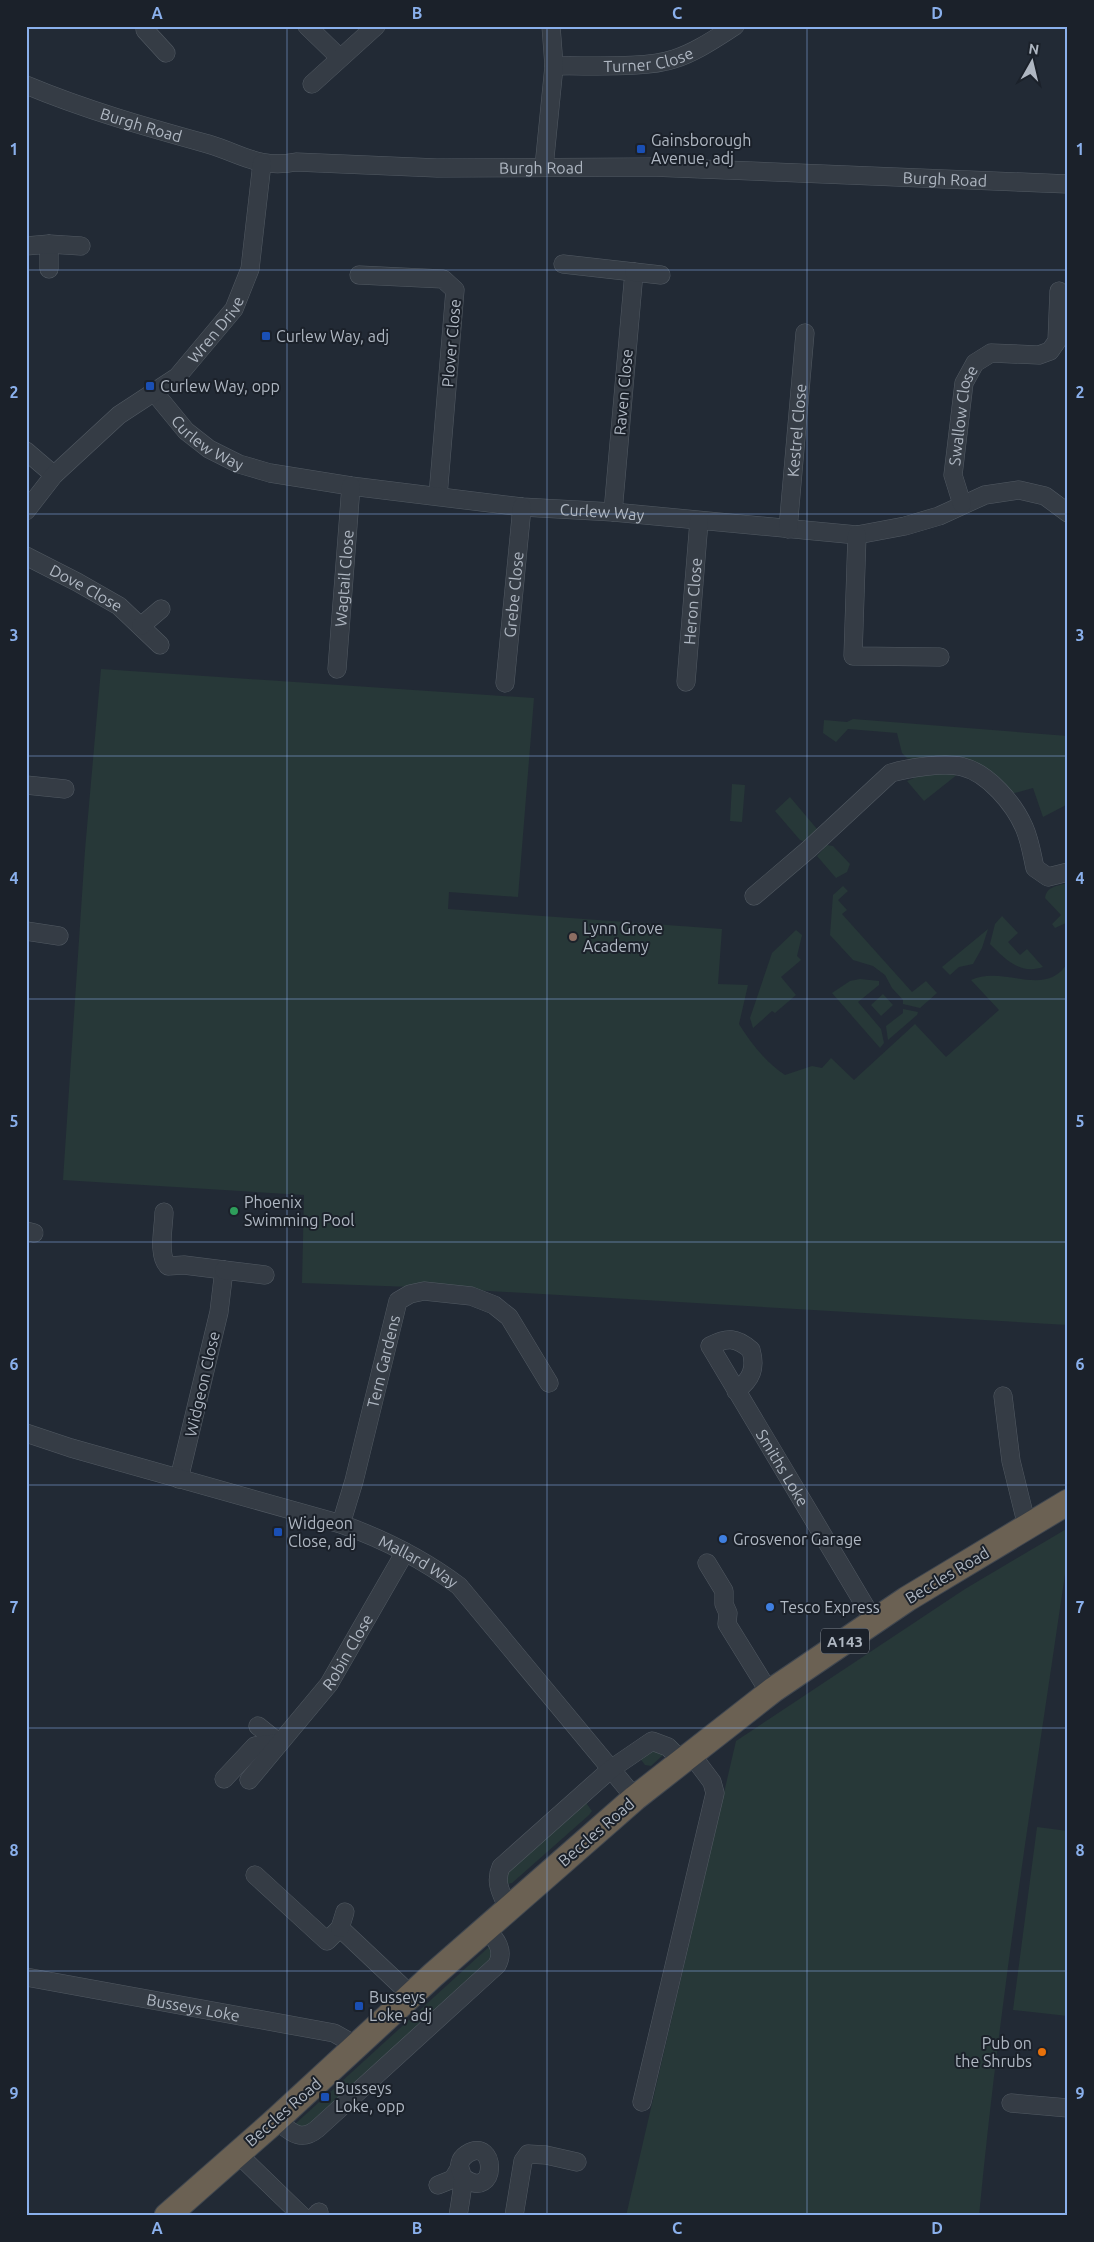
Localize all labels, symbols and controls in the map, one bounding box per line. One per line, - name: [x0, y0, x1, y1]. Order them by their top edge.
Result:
- text: A: [151, 4, 163, 22]
- text: B: [412, 4, 422, 22]
- text: C: [672, 4, 682, 22]
- text: D: [931, 4, 943, 22]
- north arrow: [1006, 38, 1056, 88]
- text: N: [1028, 40, 1040, 58]
- street label: Turner Close: [604, 43, 696, 75]
- street label: Burgh Road: [98, 104, 184, 145]
- place label: Gainsborough Avenue, adj: [651, 131, 751, 167]
- text: 1: [9, 140, 19, 158]
- text: 1: [1075, 140, 1085, 158]
- marker: Gainsborough Avenue, adj: [635, 143, 647, 155]
- street label: Burgh Road: [499, 158, 583, 177]
- street label: Burgh Road: [902, 168, 987, 190]
- street label: Wren Drive: [184, 294, 247, 366]
- street label: Plover Close: [438, 298, 464, 388]
- place label: Curlew Way, adj: [276, 327, 389, 345]
- marker: Curlew Way, adj: [260, 330, 272, 342]
- street label: Raven Close: [610, 348, 636, 436]
- street label: Swallow Close: [945, 362, 981, 467]
- place label: Curlew Way, opp: [160, 377, 280, 395]
- marker: Curlew Way, opp: [144, 380, 156, 392]
- text: 2: [9, 383, 19, 401]
- street label: Kestrel Close: [784, 383, 810, 478]
- text: 2: [1075, 383, 1085, 401]
- street label: Curlew Way: [168, 412, 246, 474]
- street label: Curlew Way: [559, 500, 645, 524]
- street label: Wagtail Close: [331, 529, 357, 627]
- street label: Grebe Close: [500, 550, 527, 638]
- street label: Heron Close: [680, 557, 705, 646]
- street label: Dove Close: [47, 561, 126, 615]
- text: 3: [9, 626, 19, 644]
- text: 3: [1075, 626, 1085, 644]
- text: 4: [9, 869, 19, 887]
- text: 4: [1075, 869, 1085, 887]
- place label: Lynn Grove Academy: [583, 919, 663, 955]
- marker: Lynn Grove Academy: [567, 931, 579, 943]
- text: 5: [9, 1112, 19, 1130]
- text: 5: [1075, 1112, 1085, 1130]
- place label: Phoenix Swimming Pool: [244, 1193, 354, 1229]
- marker: Phoenix Swimming Pool: [228, 1205, 240, 1217]
- street label: Tern Gardens: [363, 1313, 403, 1410]
- street label: Widgeon Close: [181, 1330, 223, 1438]
- text: 6: [9, 1355, 19, 1373]
- text: 6: [1075, 1355, 1085, 1373]
- street label: Smiths Loke: [753, 1426, 812, 1509]
- place label: Widgeon Close, adj: [288, 1514, 356, 1550]
- marker: Widgeon Close, adj: [272, 1526, 284, 1538]
- place label: Grosvenor Garage: [733, 1530, 862, 1548]
- street label: Mallard Way: [376, 1531, 462, 1591]
- marker: Grosvenor Garage: [717, 1533, 729, 1545]
- street label: Beccles Road: [902, 1543, 992, 1607]
- text: 7: [9, 1598, 19, 1616]
- place label: Tesco Express: [780, 1598, 880, 1616]
- text: 7: [1075, 1598, 1085, 1616]
- marker: Tesco Express: [764, 1601, 776, 1613]
- street label: Robin Close: [319, 1611, 376, 1694]
- road number: A143: [821, 1628, 869, 1654]
- street label: Beccles Road: [554, 1794, 638, 1870]
- text: 8: [9, 1841, 19, 1859]
- text: 8: [1075, 1841, 1085, 1859]
- place label: Busseys Loke, adj: [369, 1988, 432, 2024]
- street label: Busseys Loke: [145, 1990, 241, 2025]
- marker: Busseys Loke, adj: [353, 2000, 365, 2012]
- place label: Pub on the Shrubs: [955, 2034, 1032, 2070]
- marker: Pub on the Shrubs: [1036, 2046, 1048, 2058]
- street label: Beccles Road: [241, 2074, 325, 2150]
- place label: Busseys Loke, opp: [335, 2079, 405, 2115]
- text: 9: [9, 2084, 19, 2102]
- text: 9: [1075, 2084, 1085, 2102]
- marker: Busseys Loke, opp: [319, 2091, 331, 2103]
- text: A: [151, 2219, 163, 2237]
- text: B: [412, 2219, 422, 2237]
- text: C: [672, 2219, 682, 2237]
- text: D: [931, 2219, 943, 2237]

